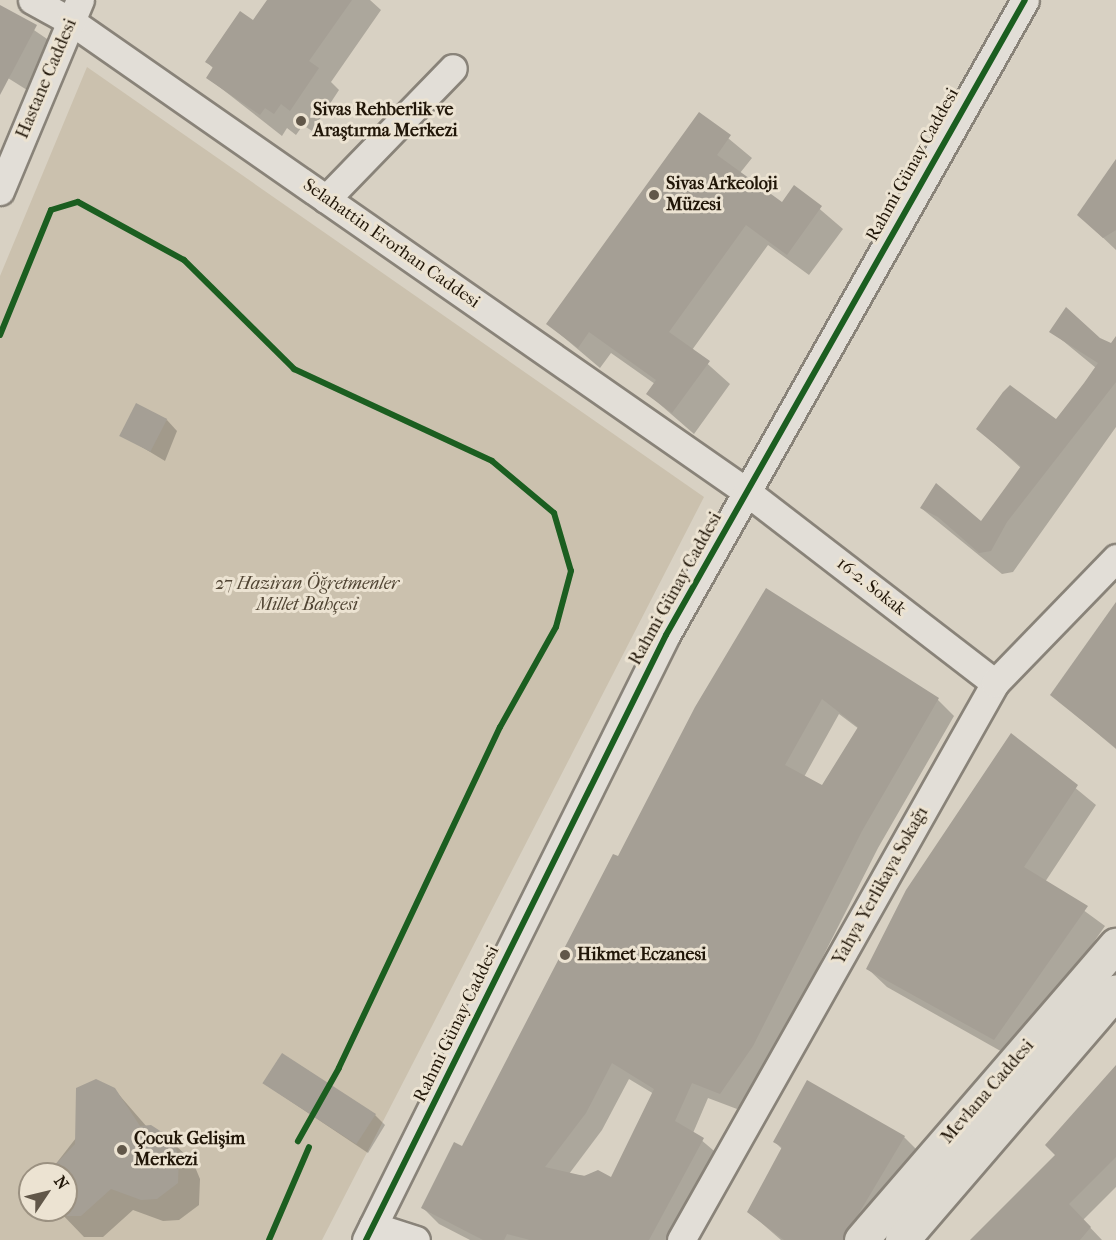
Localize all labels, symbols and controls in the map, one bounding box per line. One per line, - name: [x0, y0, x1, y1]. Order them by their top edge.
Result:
- street label: Hastane Caddesi: [12, 16, 82, 142]
- street label: Rahmi Günay Caddesi: [862, 85, 964, 245]
- place label: Sivas Rehberlik ve Araştırma Merkezi: [313, 100, 458, 142]
- marker: Sivas Rehberlik ve Araştırma Merkezi: [294, 114, 308, 128]
- place label: Sivas Arkeoloji Müzesi: [666, 174, 778, 216]
- street label: Selahattin Erorhan Caddesi: [298, 175, 484, 313]
- marker: Sivas Arkeoloji Müzesi: [647, 188, 661, 202]
- street label: Rahmi Günay Caddesi: [625, 509, 727, 669]
- street label: 16-2. Sokak: [832, 553, 910, 621]
- park label: 27 Haziran Öğretmenler Millet Bahçesi: [215, 574, 399, 616]
- street label: Yahya Yerlikaya Sokağı: [829, 803, 933, 969]
- street label: Rahmi Günay Caddesi: [410, 942, 504, 1106]
- place label: Hikmet Eczanesi: [577, 944, 706, 966]
- marker: Hikmet Eczanesi: [558, 948, 572, 962]
- street label: Mevlana Caddesi: [937, 1036, 1039, 1148]
- place label: Çocuk Gelişim Merkezi: [134, 1129, 245, 1172]
- marker: Çocuk Gelişim Merkezi: [115, 1143, 129, 1157]
- north arrow: [18, 1162, 78, 1222]
- text: N: [50, 1172, 73, 1193]

